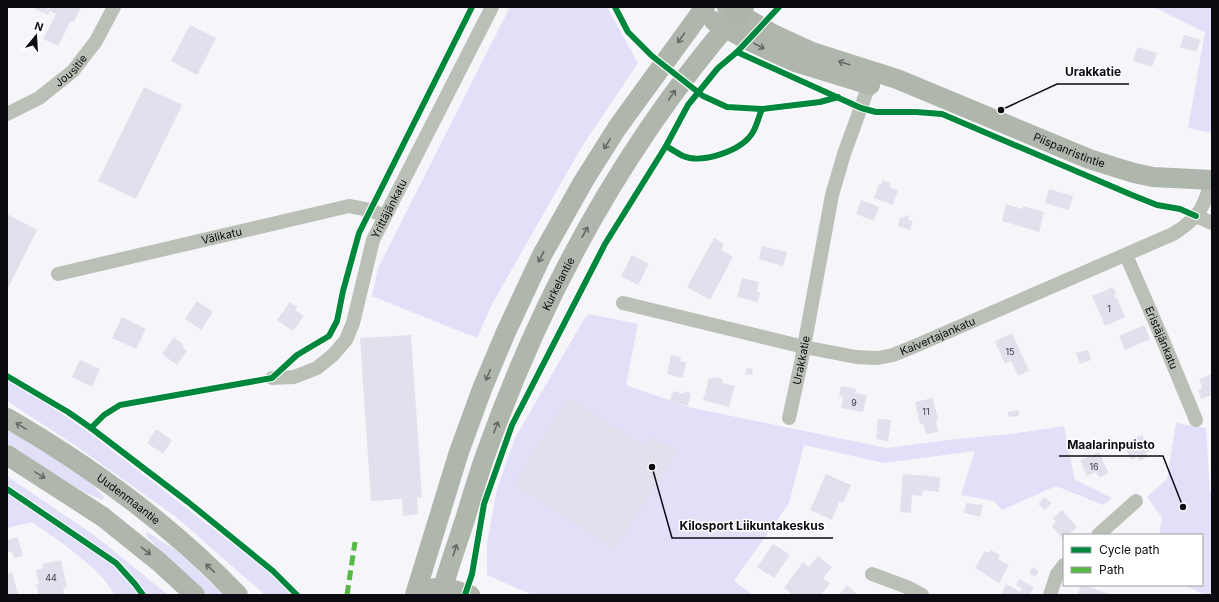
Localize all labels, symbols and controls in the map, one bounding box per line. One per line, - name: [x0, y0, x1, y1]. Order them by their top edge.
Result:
- north arrow: [16, 16, 56, 56]
- text: N: [33, 19, 45, 34]
- one-way arrow: [677, 32, 686, 43]
- one-way arrow: [753, 43, 765, 50]
- street label: Jousitie: [52, 52, 90, 90]
- one-way arrow: [838, 58, 850, 66]
- callout: Urakkatie: [1057, 60, 1129, 84]
- text: Urakkatie: [1065, 64, 1121, 79]
- one-way arrow: [668, 90, 676, 101]
- street label: Piispanristintie: [1031, 130, 1107, 171]
- one-way arrow: [602, 138, 610, 150]
- street label: Yrittäjänkatu: [368, 177, 410, 241]
- street label: Välikatu: [200, 224, 243, 247]
- one-way arrow: [582, 226, 590, 238]
- one-way arrow: [537, 250, 544, 262]
- street label: Kurkelantie: [539, 255, 578, 313]
- house number: 1: [1107, 303, 1111, 314]
- street label: Eristäjänkatu: [1142, 304, 1181, 371]
- street label: Kaivertajankatu: [898, 314, 977, 358]
- street label: Urakkatie: [789, 335, 813, 386]
- house number: 15: [1005, 346, 1015, 357]
- one-way arrow: [484, 369, 491, 381]
- house number: 9: [851, 397, 857, 408]
- house number: 11: [922, 406, 930, 417]
- one-way arrow: [493, 421, 501, 433]
- one-way arrow: [16, 422, 27, 430]
- callout: Maalarinpuisto: [1059, 432, 1163, 456]
- text: Maalarinpuisto: [1067, 437, 1155, 452]
- house number: 16: [1089, 461, 1099, 472]
- street label: Uudenmaantie: [94, 470, 163, 527]
- one-way arrow: [34, 472, 46, 480]
- callout: Kilosport Liikuntakeskus: [672, 514, 833, 538]
- text: Kilosport Liikuntakeskus: [680, 518, 825, 533]
- legend: [1063, 534, 1203, 586]
- text: Cycle path: [1099, 542, 1160, 557]
- one-way arrow: [452, 544, 459, 557]
- one-way arrow: [140, 547, 151, 555]
- text: Path: [1099, 562, 1124, 577]
- one-way arrow: [205, 563, 215, 573]
- house number: 44: [45, 572, 57, 583]

